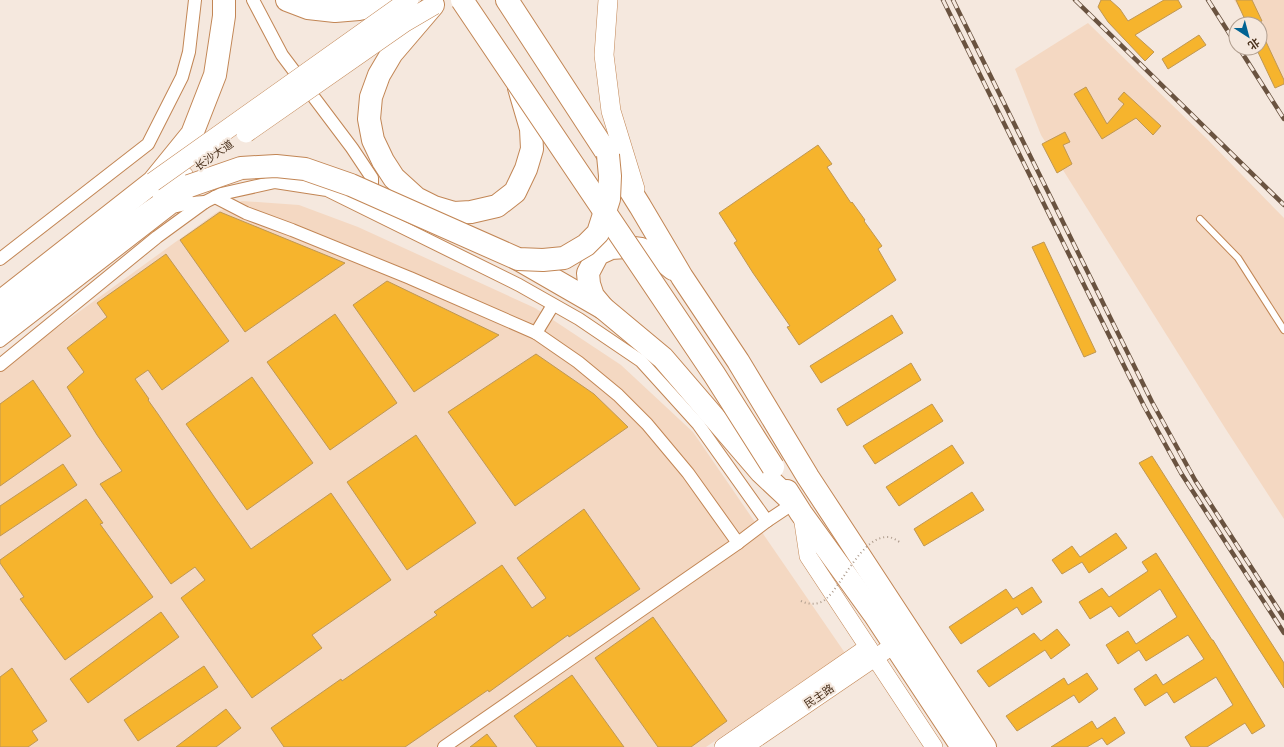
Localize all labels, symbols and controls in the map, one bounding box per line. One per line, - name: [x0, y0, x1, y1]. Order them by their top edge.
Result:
- north arrow: [1228, 16, 1268, 56]
- text: 北: [1245, 35, 1262, 53]
- street label: 长沙大道: [192, 137, 236, 173]
- street label: 民主路: [801, 681, 837, 711]

